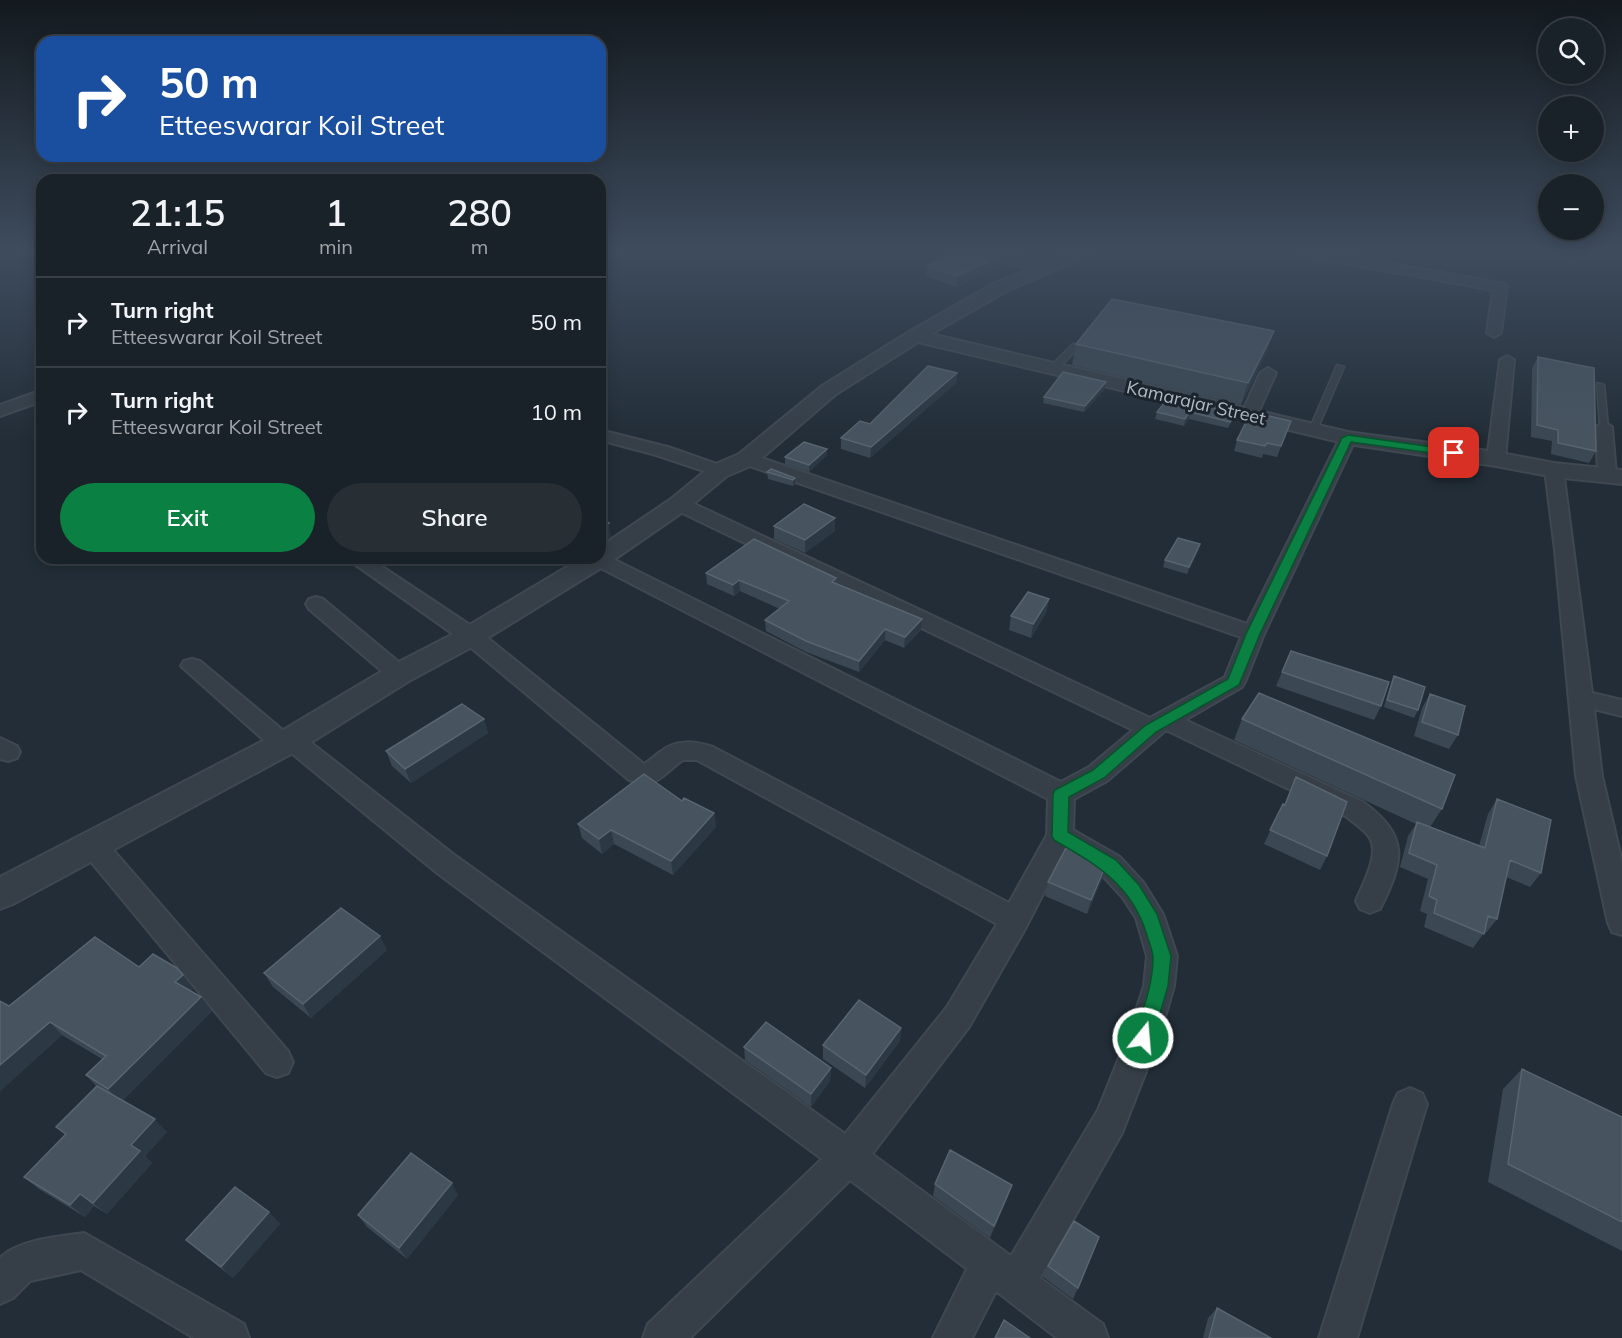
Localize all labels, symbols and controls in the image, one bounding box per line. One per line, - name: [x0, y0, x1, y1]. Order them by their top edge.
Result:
- map controls: [1538, 18, 1604, 240]
- button: search: [1538, 18, 1604, 84]
- text: 50 m: [159, 56, 259, 109]
- icon: right: [60, 60, 138, 138]
- button: +: [1538, 96, 1604, 162]
- text: Etteeswarar Koil Street: [159, 108, 445, 142]
- button: −: [1538, 174, 1604, 240]
- text: 21:15: [130, 190, 225, 235]
- text: 1: [325, 190, 347, 235]
- text: 280: [447, 190, 512, 235]
- text: Arrival: [147, 234, 208, 259]
- text: min: [319, 234, 353, 259]
- text: m: [471, 234, 488, 259]
- text: Turn right: [111, 296, 214, 324]
- icon: right: [60, 306, 93, 339]
- text: 50 m: [531, 308, 582, 336]
- text: Etteeswarar Koil Street: [111, 324, 323, 349]
- street label: Kamarajar Street: [1124, 375, 1268, 430]
- text: Turn right: [111, 386, 214, 414]
- icon: right: [60, 396, 93, 429]
- text: 10 m: [531, 398, 582, 426]
- text: Etteeswarar Koil Street: [111, 414, 323, 439]
- pin: [1428, 427, 1479, 478]
- icon: arrive: [1437, 436, 1470, 469]
- button: Exit: [60, 483, 315, 552]
- button: Share: [327, 483, 582, 552]
- position arrow: [1111, 1006, 1175, 1070]

